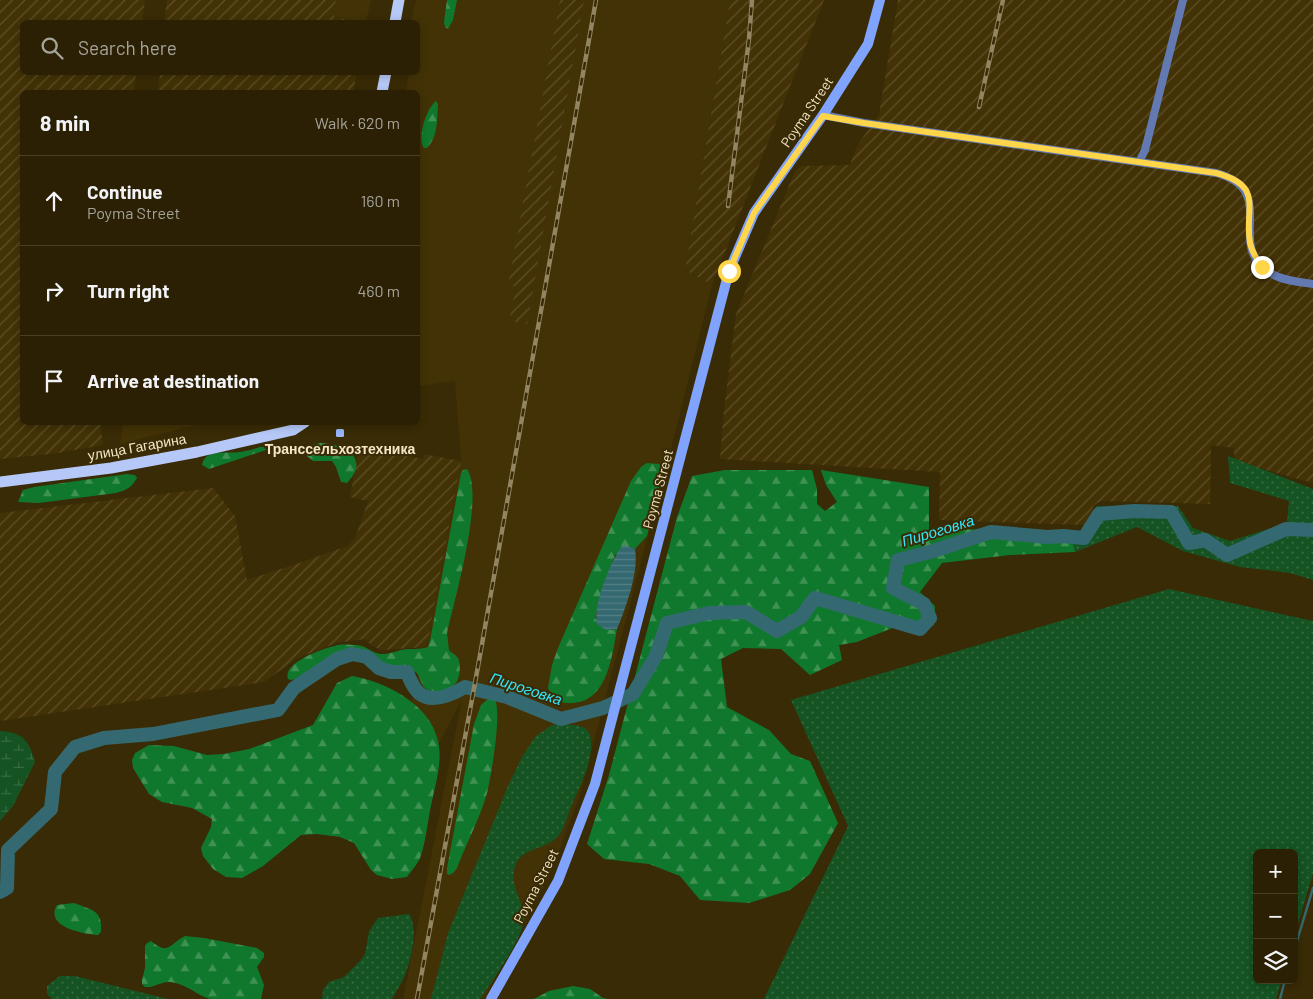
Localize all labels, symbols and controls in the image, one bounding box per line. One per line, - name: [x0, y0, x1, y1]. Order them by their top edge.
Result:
- search box: [20, 20, 420, 75]
- icon: search: [38, 34, 66, 62]
- text: Search here: [78, 36, 177, 59]
- street label: Poyma Street: [777, 73, 836, 150]
- text: 8 min: [40, 110, 90, 135]
- text: Walk · 620 m: [315, 113, 400, 132]
- text: Continue: [87, 180, 163, 203]
- icon: ahead: [40, 187, 68, 215]
- text: 160 m: [361, 191, 400, 210]
- text: Poyma Street: [87, 203, 180, 222]
- route end: [1251, 256, 1274, 279]
- route start: [718, 260, 741, 283]
- icon: right: [40, 277, 68, 305]
- text: Turn right: [87, 279, 169, 302]
- text: 460 m: [357, 281, 400, 300]
- icon: arrive: [40, 367, 68, 395]
- text: Arrive at destination: [87, 369, 259, 392]
- marker: Транссельхозтехника: [334, 427, 346, 439]
- street label: улица Гагарина: [86, 429, 188, 464]
- place label: Транссельхозтехника: [265, 440, 415, 457]
- street label: Poyma Street: [639, 447, 676, 530]
- water label: Пироговка: [899, 511, 976, 550]
- water label: Пироговка: [488, 668, 565, 708]
- street label: Poyma Street: [509, 846, 562, 926]
- map controls: [1253, 849, 1298, 984]
- button: +: [1253, 849, 1298, 894]
- button: −: [1253, 894, 1298, 939]
- button: layers: [1253, 939, 1298, 984]

